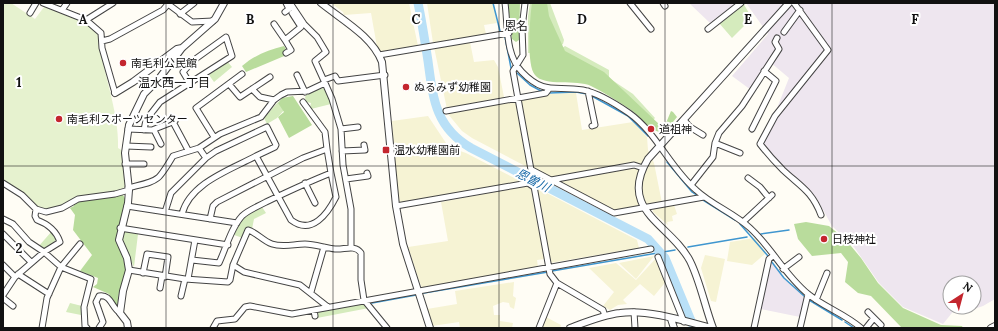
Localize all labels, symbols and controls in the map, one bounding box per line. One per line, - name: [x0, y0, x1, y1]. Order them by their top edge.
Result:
- text: A: [79, 11, 88, 28]
- text: B: [246, 11, 255, 28]
- text: C: [412, 11, 421, 28]
- text: D: [577, 11, 587, 28]
- text: E: [744, 11, 752, 28]
- text: F: [911, 11, 919, 28]
- district label: 恩名: [504, 18, 528, 33]
- place label: 南毛利公民館: [131, 56, 197, 70]
- marker: 南毛利公民館: [118, 58, 128, 68]
- text: 1: [16, 74, 22, 91]
- district label: 温水西一丁目: [138, 75, 210, 90]
- place label: ぬるみず幼稚園: [414, 80, 491, 94]
- marker: ぬるみず幼稚園: [401, 82, 411, 92]
- place label: 南毛利スポーツセンター: [67, 112, 188, 126]
- marker: 南毛利スポーツセンター: [54, 114, 64, 124]
- place label: 道祖神: [659, 122, 692, 136]
- marker: 道祖神: [646, 124, 656, 134]
- place label: 温水幼稚園前: [394, 143, 460, 157]
- marker: 温水幼稚園前: [381, 145, 391, 155]
- water label: 恩曽川: [514, 165, 554, 196]
- place label: 日枝神社: [832, 232, 876, 246]
- marker: 日枝神社: [819, 234, 829, 244]
- text: 2: [16, 240, 23, 257]
- north arrow: [942, 275, 982, 315]
- text: N: [960, 279, 976, 295]

